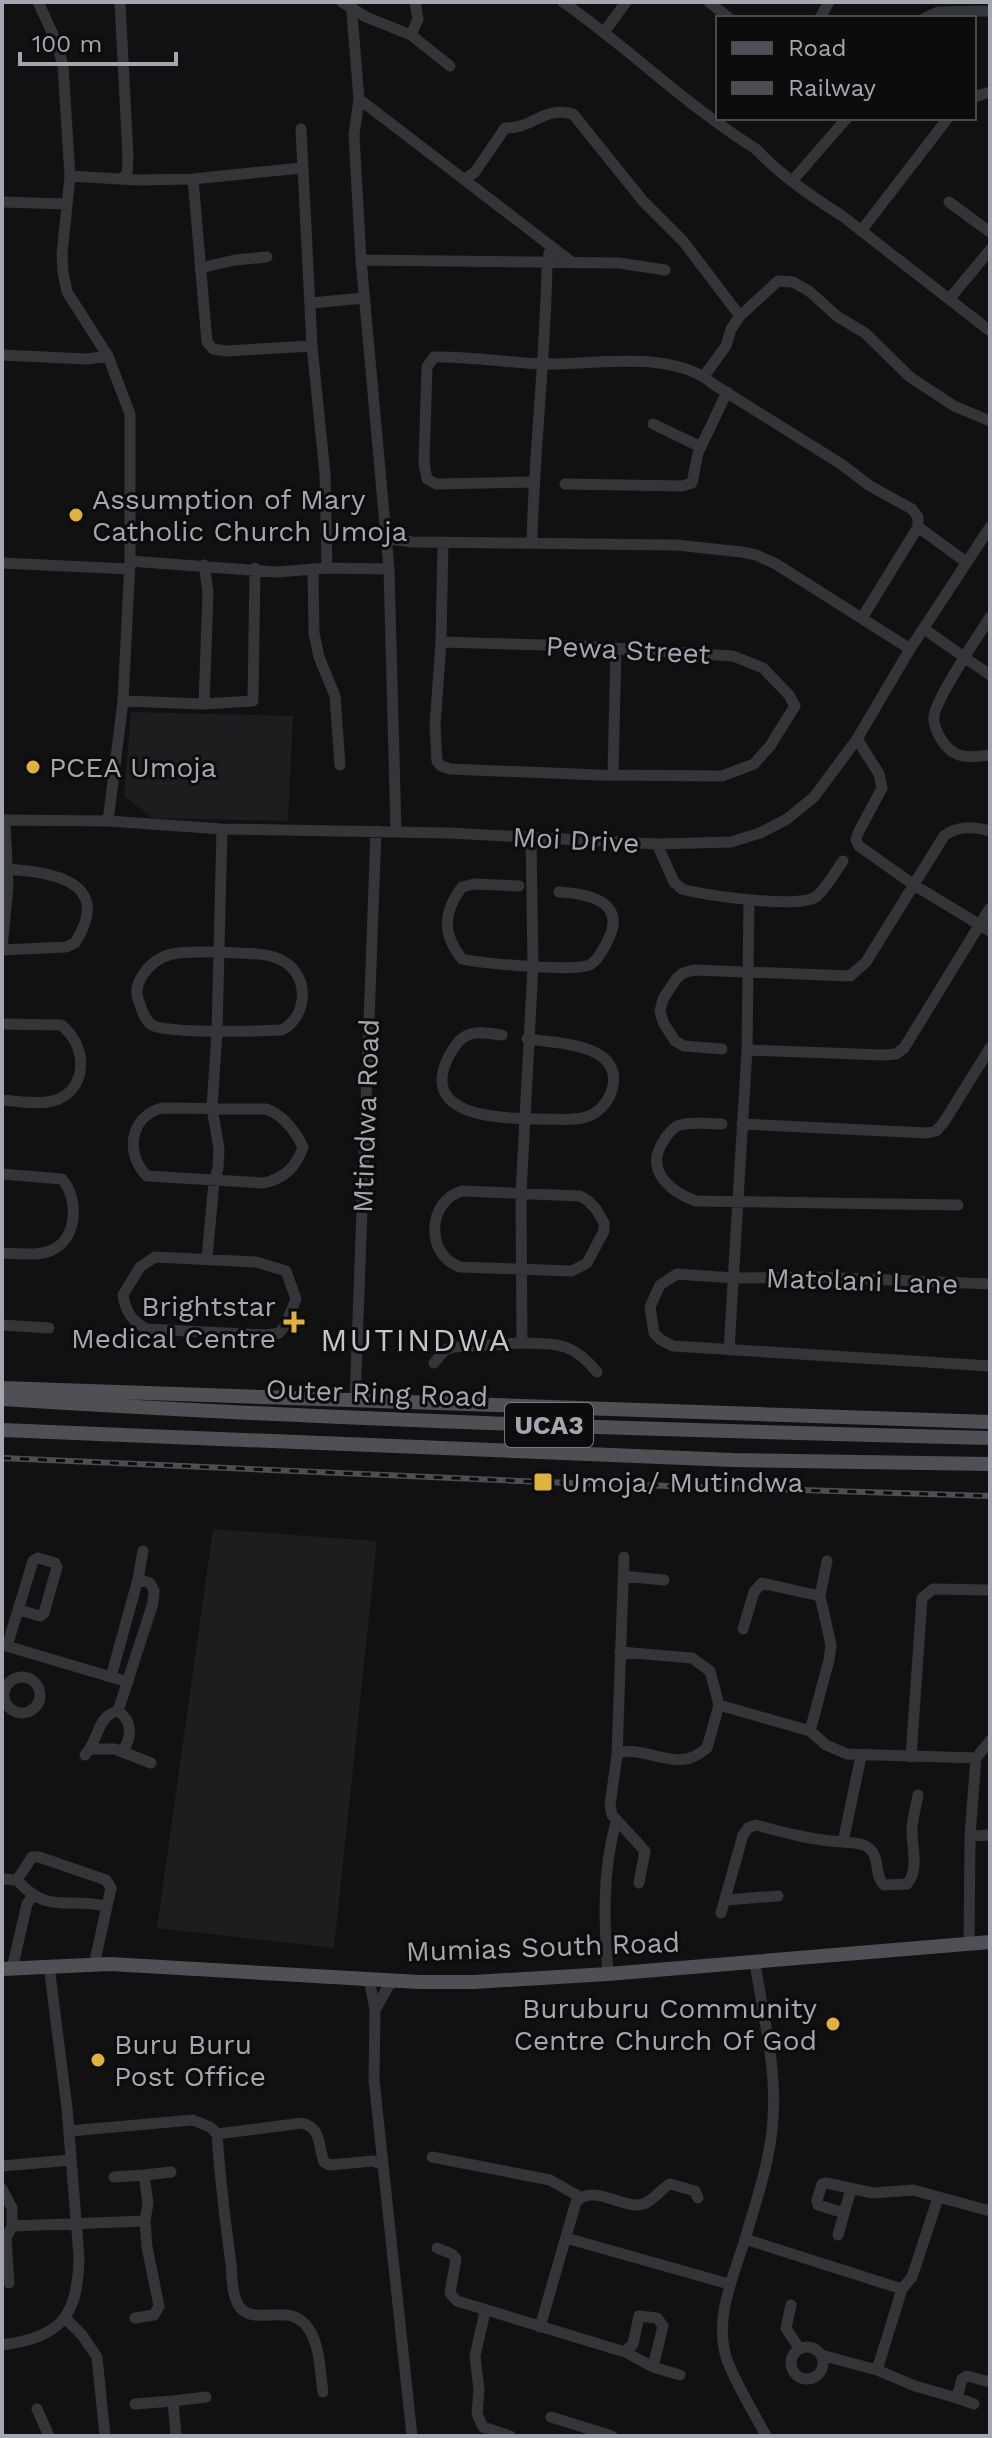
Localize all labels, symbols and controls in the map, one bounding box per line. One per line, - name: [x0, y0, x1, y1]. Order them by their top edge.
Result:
- scale bar: [20, 16, 176, 66]
- legend: [716, 16, 976, 120]
- text: 100 m: [32, 30, 102, 58]
- text: Road: [788, 34, 847, 62]
- text: Railway: [788, 74, 877, 102]
- place label: Assumption of Mary Catholic Church Umoja: [92, 483, 408, 548]
- marker: Assumption of Mary Catholic Church Umoja: [67, 506, 85, 524]
- street label: Pewa Street: [545, 629, 711, 671]
- place label: PCEA Umoja: [49, 751, 217, 784]
- marker: PCEA Umoja: [24, 758, 42, 776]
- street label: Moi Drive: [512, 820, 640, 860]
- street label: Mtindwa Road: [346, 1018, 386, 1214]
- street label: Matolani Lane: [765, 1261, 959, 1301]
- place label: Brightstar Medical Centre: [71, 1290, 276, 1355]
- marker: Brightstar Medical Centre: [283, 1311, 305, 1333]
- district label: MUTINDWA: [320, 1321, 512, 1359]
- street label: Outer Ring Road: [265, 1373, 489, 1413]
- road number: UCA3: [505, 1403, 593, 1447]
- place label: Umoja/ Mutindwa: [561, 1466, 803, 1499]
- marker: Umoja/ Mutindwa: [532, 1471, 554, 1493]
- street label: Mumias South Road: [405, 1926, 681, 1968]
- place label: Buruburu Community Centre Church Of God: [514, 1992, 818, 2057]
- marker: Buruburu Community Centre Church Of God: [824, 2015, 842, 2033]
- place label: Buru Buru Post Office: [114, 2028, 266, 2093]
- marker: Buru Buru Post Office: [89, 2051, 107, 2069]

